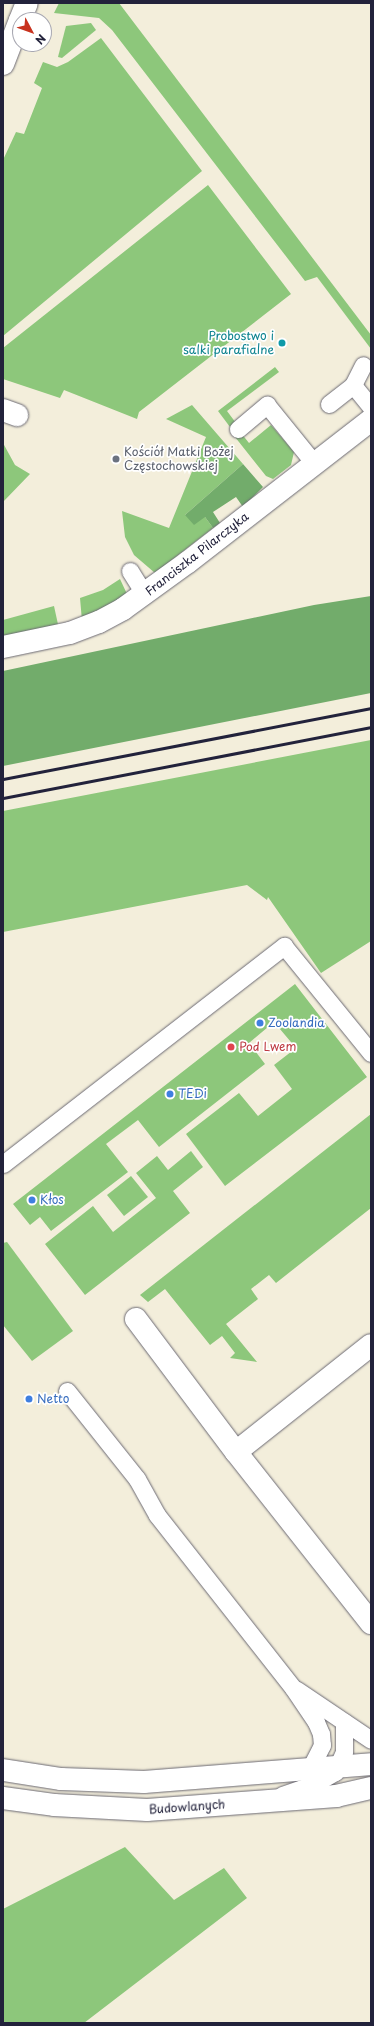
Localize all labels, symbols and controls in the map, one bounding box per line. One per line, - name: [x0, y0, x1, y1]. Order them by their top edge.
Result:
- north arrow: [12, 12, 52, 52]
- text: N: [31, 31, 50, 48]
- place label: Probostwo i salki parafialne: [182, 329, 274, 357]
- marker: Probostwo i salki parafialne: [277, 338, 287, 348]
- place label: Kościół Matki Bożej Częstochowskiej: [124, 445, 235, 473]
- marker: Kościół Matki Bożej Częstochowskiej: [111, 454, 121, 464]
- street label: Franciszka Pilarczyka: [142, 509, 252, 599]
- place label: Zoolandia: [268, 1016, 325, 1030]
- marker: Zoolandia: [255, 1018, 265, 1028]
- place label: Pod Lwem: [239, 1040, 296, 1054]
- marker: Pod Lwem: [226, 1042, 236, 1052]
- place label: TEDi: [178, 1087, 207, 1101]
- marker: TEDi: [165, 1089, 175, 1099]
- place label: Kłos: [40, 1193, 64, 1207]
- marker: Kłos: [27, 1195, 37, 1205]
- place label: Netto: [37, 1392, 69, 1406]
- marker: Netto: [24, 1394, 34, 1404]
- street label: Budowlanych: [148, 1797, 226, 1817]

